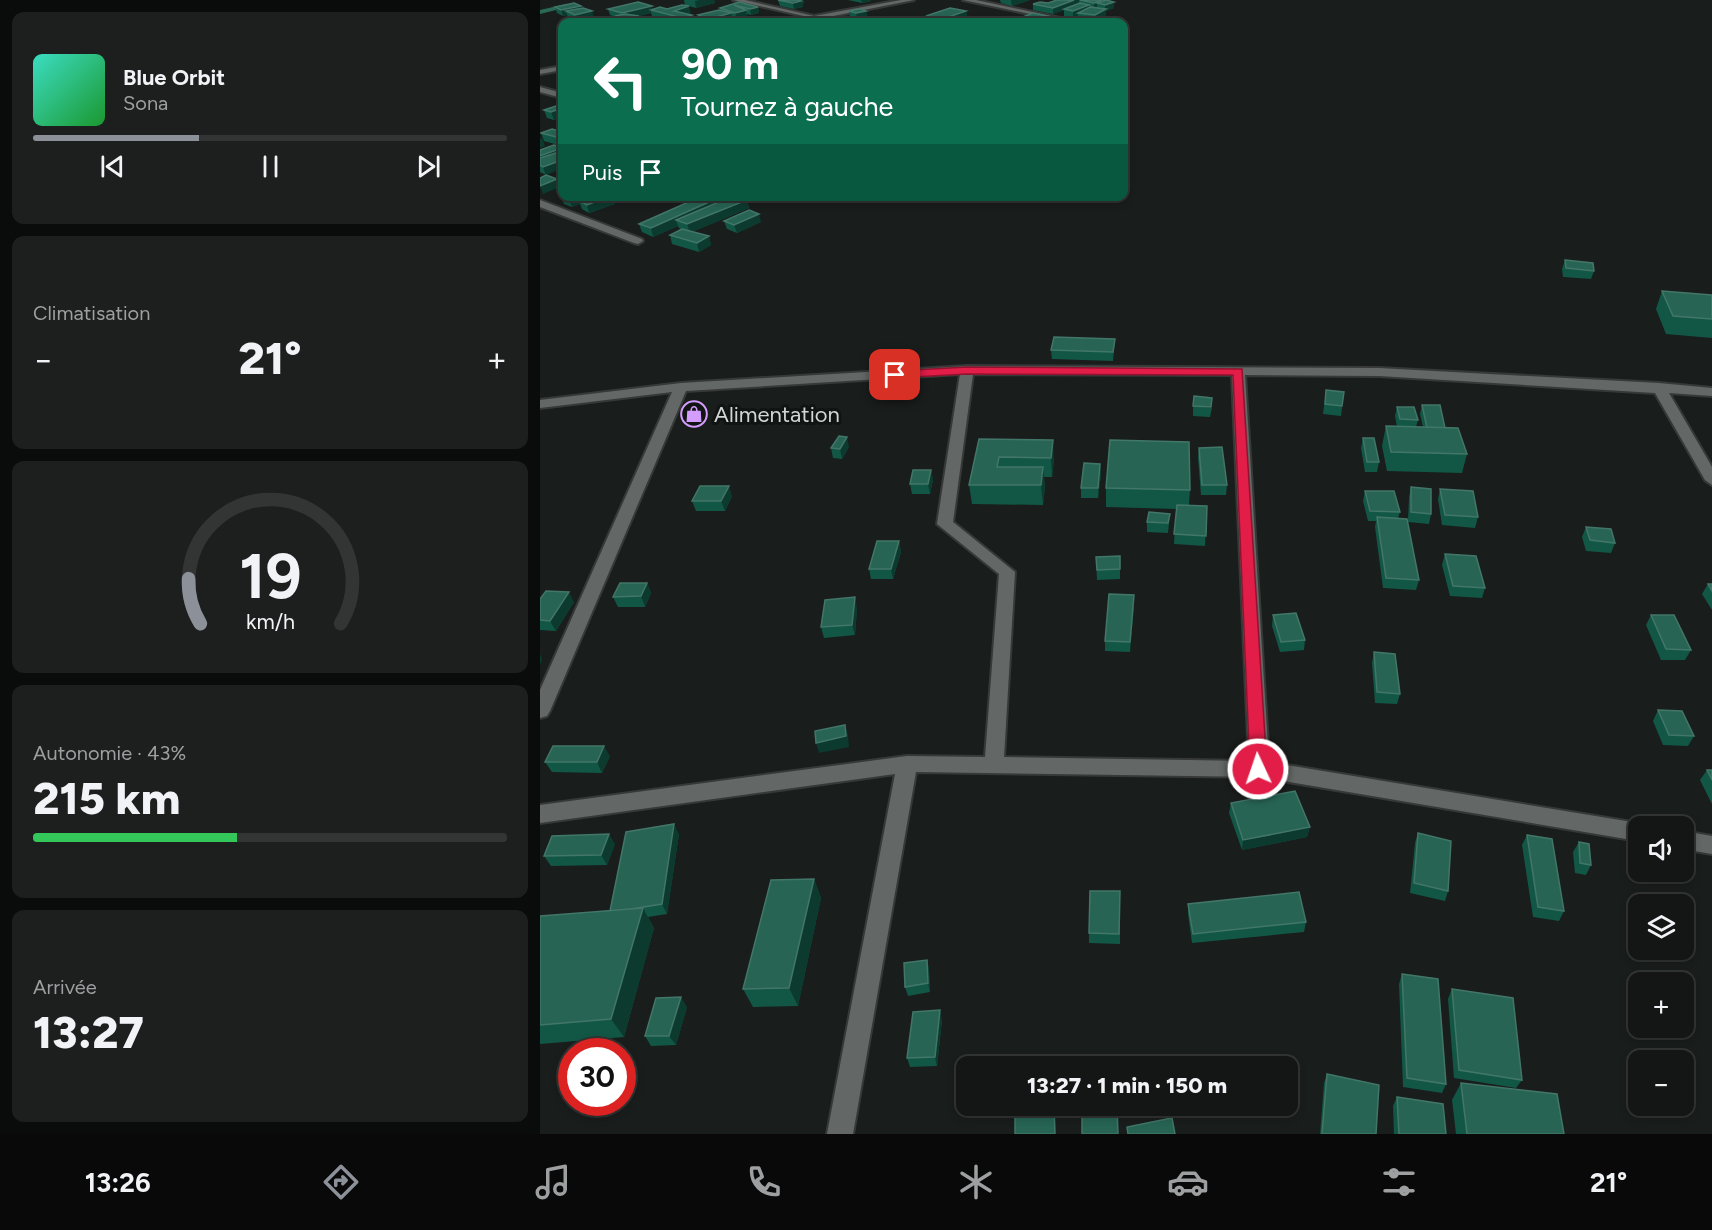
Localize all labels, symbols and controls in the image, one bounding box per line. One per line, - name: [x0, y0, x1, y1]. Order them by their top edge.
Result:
- text: 90 m: [681, 39, 779, 90]
- icon: left: [582, 42, 660, 120]
- text: Blue Orbit: [123, 64, 225, 91]
- text: Tournez à gauche: [681, 90, 893, 123]
- text: Sona: [123, 91, 168, 115]
- icon: previous: [96, 150, 129, 183]
- icon: pause: [254, 150, 287, 183]
- icon: next: [412, 150, 445, 183]
- icon: arrive: [634, 156, 667, 189]
- text: Puis: [582, 159, 622, 186]
- text: Climatisation: [33, 301, 150, 325]
- text: 21°: [239, 331, 301, 385]
- text: −: [33, 340, 54, 379]
- text: +: [486, 340, 507, 379]
- pin: [869, 349, 920, 400]
- icon: arrive: [878, 358, 911, 391]
- shop icon: Alimentation: [679, 399, 709, 429]
- place label: Alimentation: [714, 401, 840, 428]
- text: 19: [239, 539, 301, 614]
- text: km/h: [246, 609, 294, 634]
- position arrow: [1226, 737, 1290, 801]
- text: Autonomie · 43%: [33, 741, 186, 765]
- text: 215 km: [33, 771, 180, 825]
- map controls: [1628, 816, 1694, 1116]
- button: sound: [1628, 816, 1694, 882]
- button: layers: [1628, 894, 1694, 960]
- button: +: [1628, 972, 1694, 1038]
- text: Arrivée: [33, 975, 97, 999]
- text: 13:27: [33, 1005, 144, 1059]
- speed limit sign: 30: [558, 1038, 636, 1116]
- button: −: [1628, 1050, 1694, 1116]
- text: 13:27 · 1 min · 150 m: [1027, 1072, 1227, 1099]
- icon: directions: [320, 1161, 362, 1203]
- icon: music: [532, 1161, 574, 1203]
- icon: phone: [743, 1161, 785, 1203]
- icon: climate: [955, 1161, 997, 1203]
- icon: car: [1167, 1161, 1209, 1203]
- icon: filters: [1378, 1161, 1420, 1203]
- text: 13:26: [85, 1166, 151, 1199]
- text: 21°: [1590, 1166, 1627, 1199]

